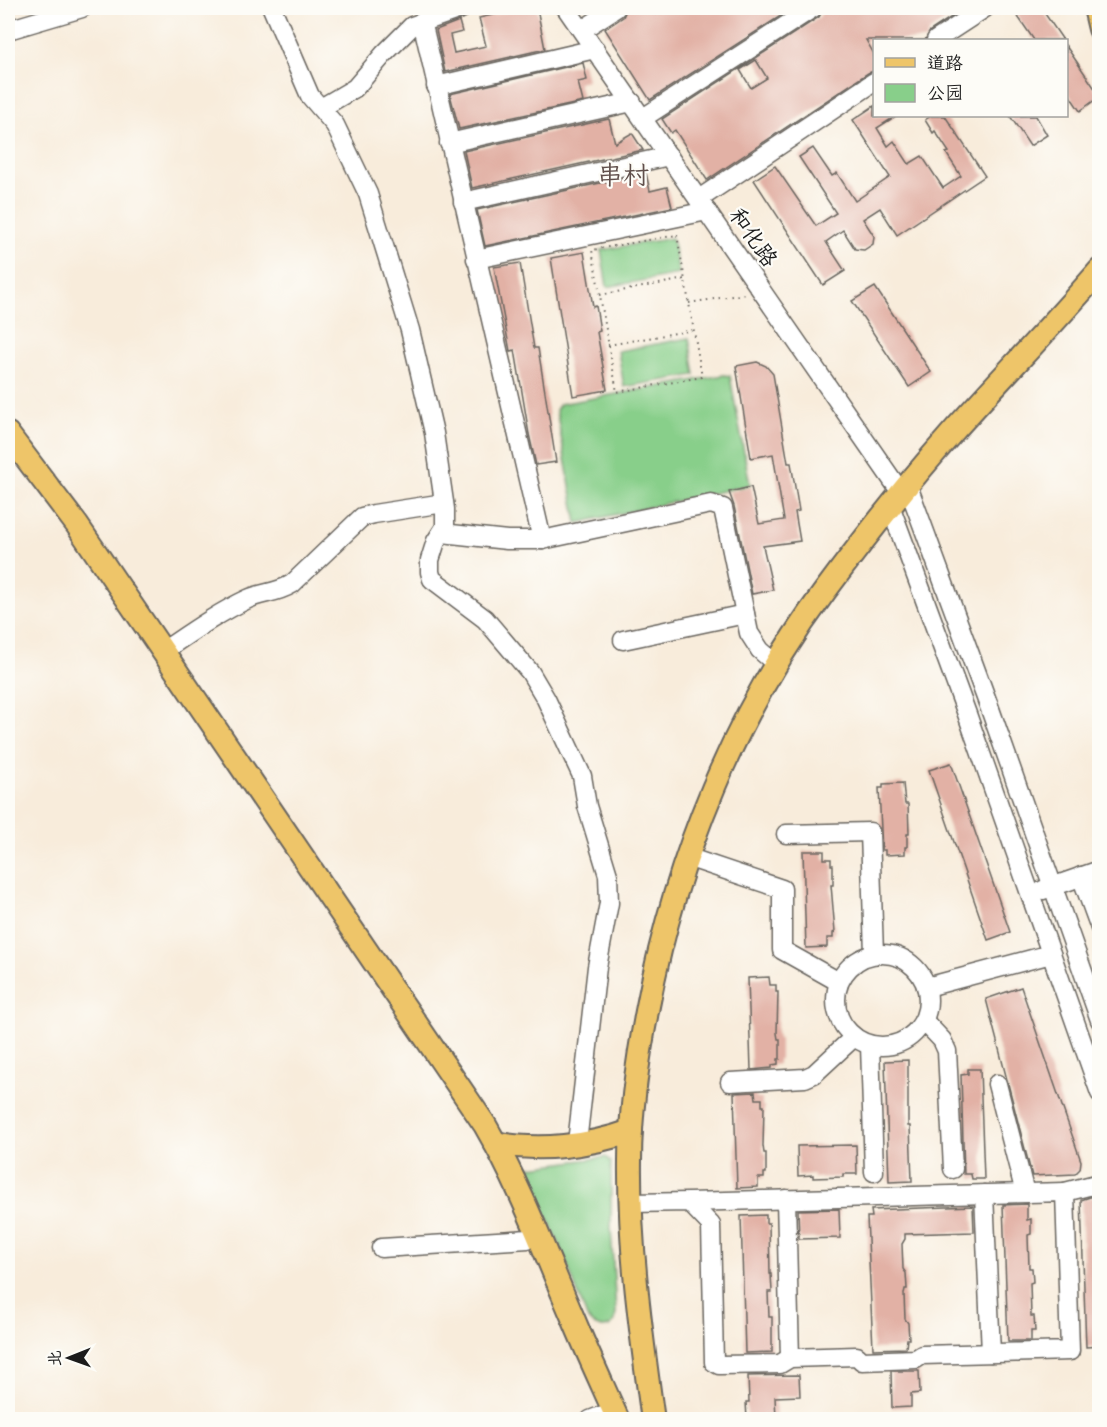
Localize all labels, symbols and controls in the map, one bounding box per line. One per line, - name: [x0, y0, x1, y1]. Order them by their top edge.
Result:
- legend: [873, 39, 1068, 117]
- text: 道路: [927, 51, 963, 75]
- text: 公园: [927, 81, 963, 105]
- district label: 串村: [597, 157, 649, 192]
- street label: 和化路: [723, 202, 784, 273]
- north arrow: [39, 1328, 99, 1388]
- text: 北: [44, 1350, 65, 1366]

